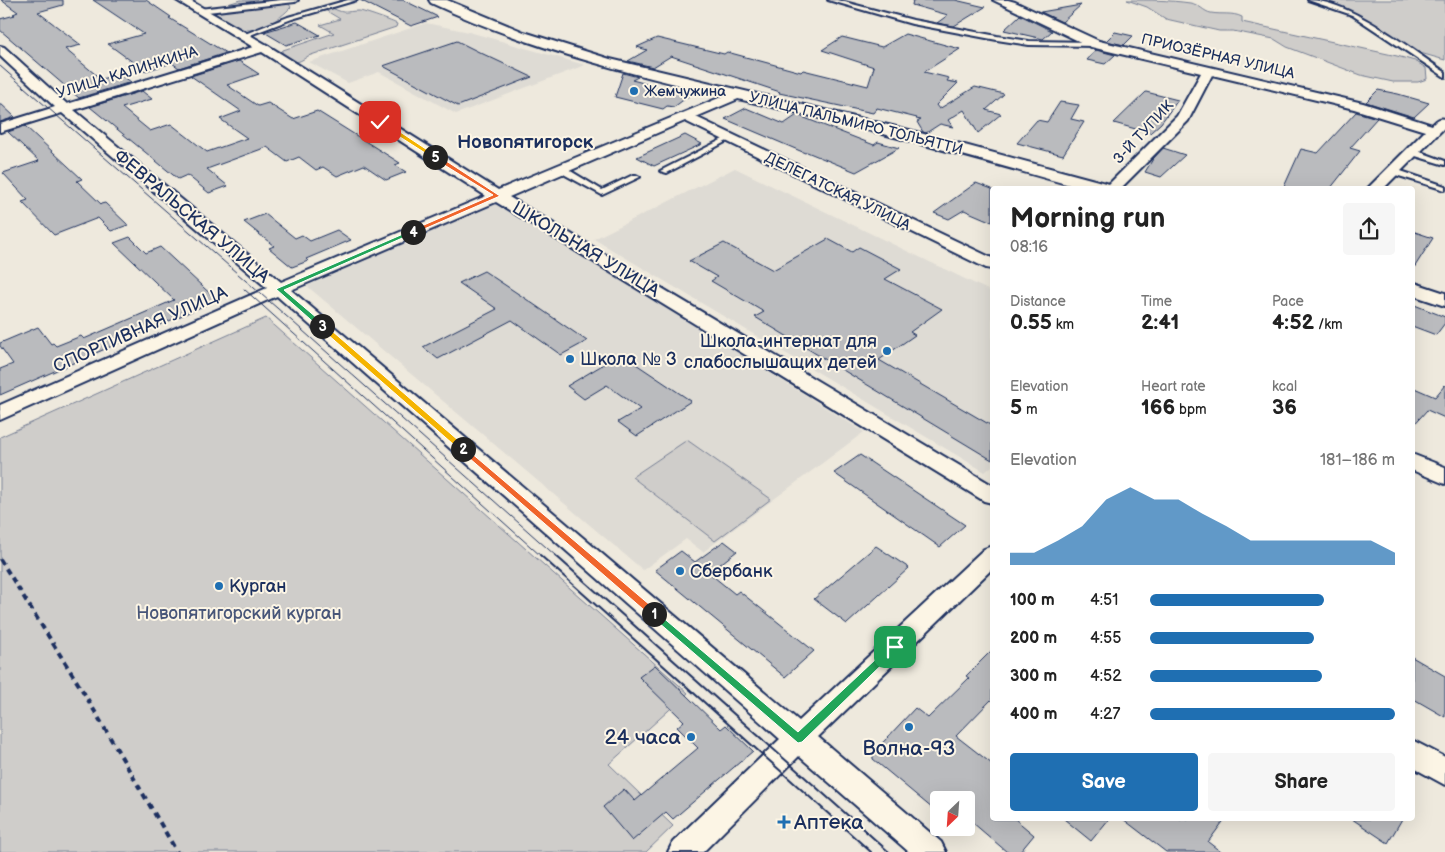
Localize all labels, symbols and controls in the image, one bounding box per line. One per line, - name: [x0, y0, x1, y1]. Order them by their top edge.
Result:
- street label: ПРИОЗЁРНАЯ УЛИЦА: [1139, 30, 1297, 84]
- street label: УЛИЦА КАЛИНКИНА: [54, 42, 201, 103]
- place label: Жемчужина: [644, 82, 726, 101]
- marker: Жемчужина: [628, 85, 640, 97]
- street label: УЛИЦА ПАЛЬМИРО ТОЛЬЯТТИ: [747, 88, 965, 159]
- street label: 3-Й ТУПИК: [1109, 96, 1178, 168]
- pin: [359, 101, 401, 143]
- icon: check: [366, 108, 394, 136]
- district label: Новопятигорск: [457, 131, 594, 154]
- pin: 5: [422, 144, 448, 170]
- street label: ФЕВРАЛЬСКАЯ УЛИЦА: [110, 145, 274, 288]
- street label: ДЕЛЕГАТСКАЯ УЛИЦА: [762, 148, 914, 235]
- text: 5: [431, 149, 440, 166]
- street label: ШКОЛЬНАЯ УЛИЦА: [508, 197, 663, 302]
- text: Morning run: [1010, 202, 1165, 235]
- button: share: [1343, 203, 1395, 255]
- pin: 4: [400, 220, 426, 244]
- text: 4: [409, 224, 418, 241]
- text: 08:16: [1010, 238, 1048, 257]
- street label: СПОРТИВНАЯ УЛИЦА: [50, 282, 230, 377]
- text: Distance: [1010, 293, 1066, 310]
- text: Time: [1141, 293, 1172, 310]
- text: Pace: [1272, 293, 1304, 310]
- text: 0.55: [1010, 310, 1052, 335]
- text: 2:41: [1141, 310, 1179, 335]
- text: 4:52: [1272, 310, 1314, 335]
- pin: 3: [310, 314, 334, 338]
- text: km: [1052, 316, 1074, 333]
- text: /km: [1314, 316, 1343, 333]
- text: 3: [318, 318, 327, 335]
- place label: Школа-интернат для слабослышащих детей: [684, 331, 877, 373]
- marker: Школа-интернат для слабослышащих детей: [881, 345, 893, 357]
- place label: Школа № 3: [580, 349, 677, 370]
- marker: Школа № 3: [564, 353, 576, 365]
- text: Elevation: [1010, 378, 1068, 395]
- text: Heart rate: [1141, 378, 1206, 395]
- text: kcal: [1272, 378, 1297, 395]
- text: 5: [1010, 395, 1022, 420]
- text: 166: [1141, 395, 1175, 420]
- text: 36: [1272, 395, 1297, 420]
- text: m: [1022, 401, 1037, 418]
- text: bpm: [1175, 401, 1207, 418]
- pin: 2: [450, 436, 476, 462]
- text: 2: [459, 441, 468, 458]
- text: Elevation: [1010, 451, 1077, 470]
- text: 181–186 m: [1320, 451, 1395, 470]
- place label: Сбербанк: [690, 561, 773, 582]
- marker: Сбербанк: [674, 565, 686, 577]
- place label: Курган: [229, 576, 286, 597]
- marker: Курган: [213, 580, 225, 592]
- text: 100 m: [1010, 591, 1055, 610]
- text: 4:51: [1090, 591, 1118, 610]
- pin: 1: [642, 602, 666, 626]
- park label: Новопятигорский курган: [136, 603, 342, 624]
- text: 1: [652, 606, 657, 623]
- pin: [874, 626, 916, 668]
- text: 200 m: [1010, 629, 1057, 648]
- text: 4:55: [1090, 629, 1121, 648]
- icon: arrive: [881, 633, 909, 661]
- text: 300 m: [1010, 667, 1057, 686]
- text: 4:52: [1090, 667, 1122, 686]
- text: 400 m: [1010, 705, 1057, 724]
- text: 4:27: [1090, 705, 1120, 724]
- marker: Волна-93: [903, 721, 915, 733]
- place label: 24 часа: [604, 725, 682, 750]
- marker: 24 часа: [685, 731, 697, 743]
- place label: Волна-93: [862, 736, 956, 761]
- button: Save: [1010, 753, 1198, 811]
- button: Share: [1208, 753, 1395, 811]
- north arrow: [930, 791, 975, 836]
- map controls: [930, 791, 975, 836]
- place label: Аптека: [793, 810, 864, 835]
- marker: Аптека: [778, 816, 790, 828]

